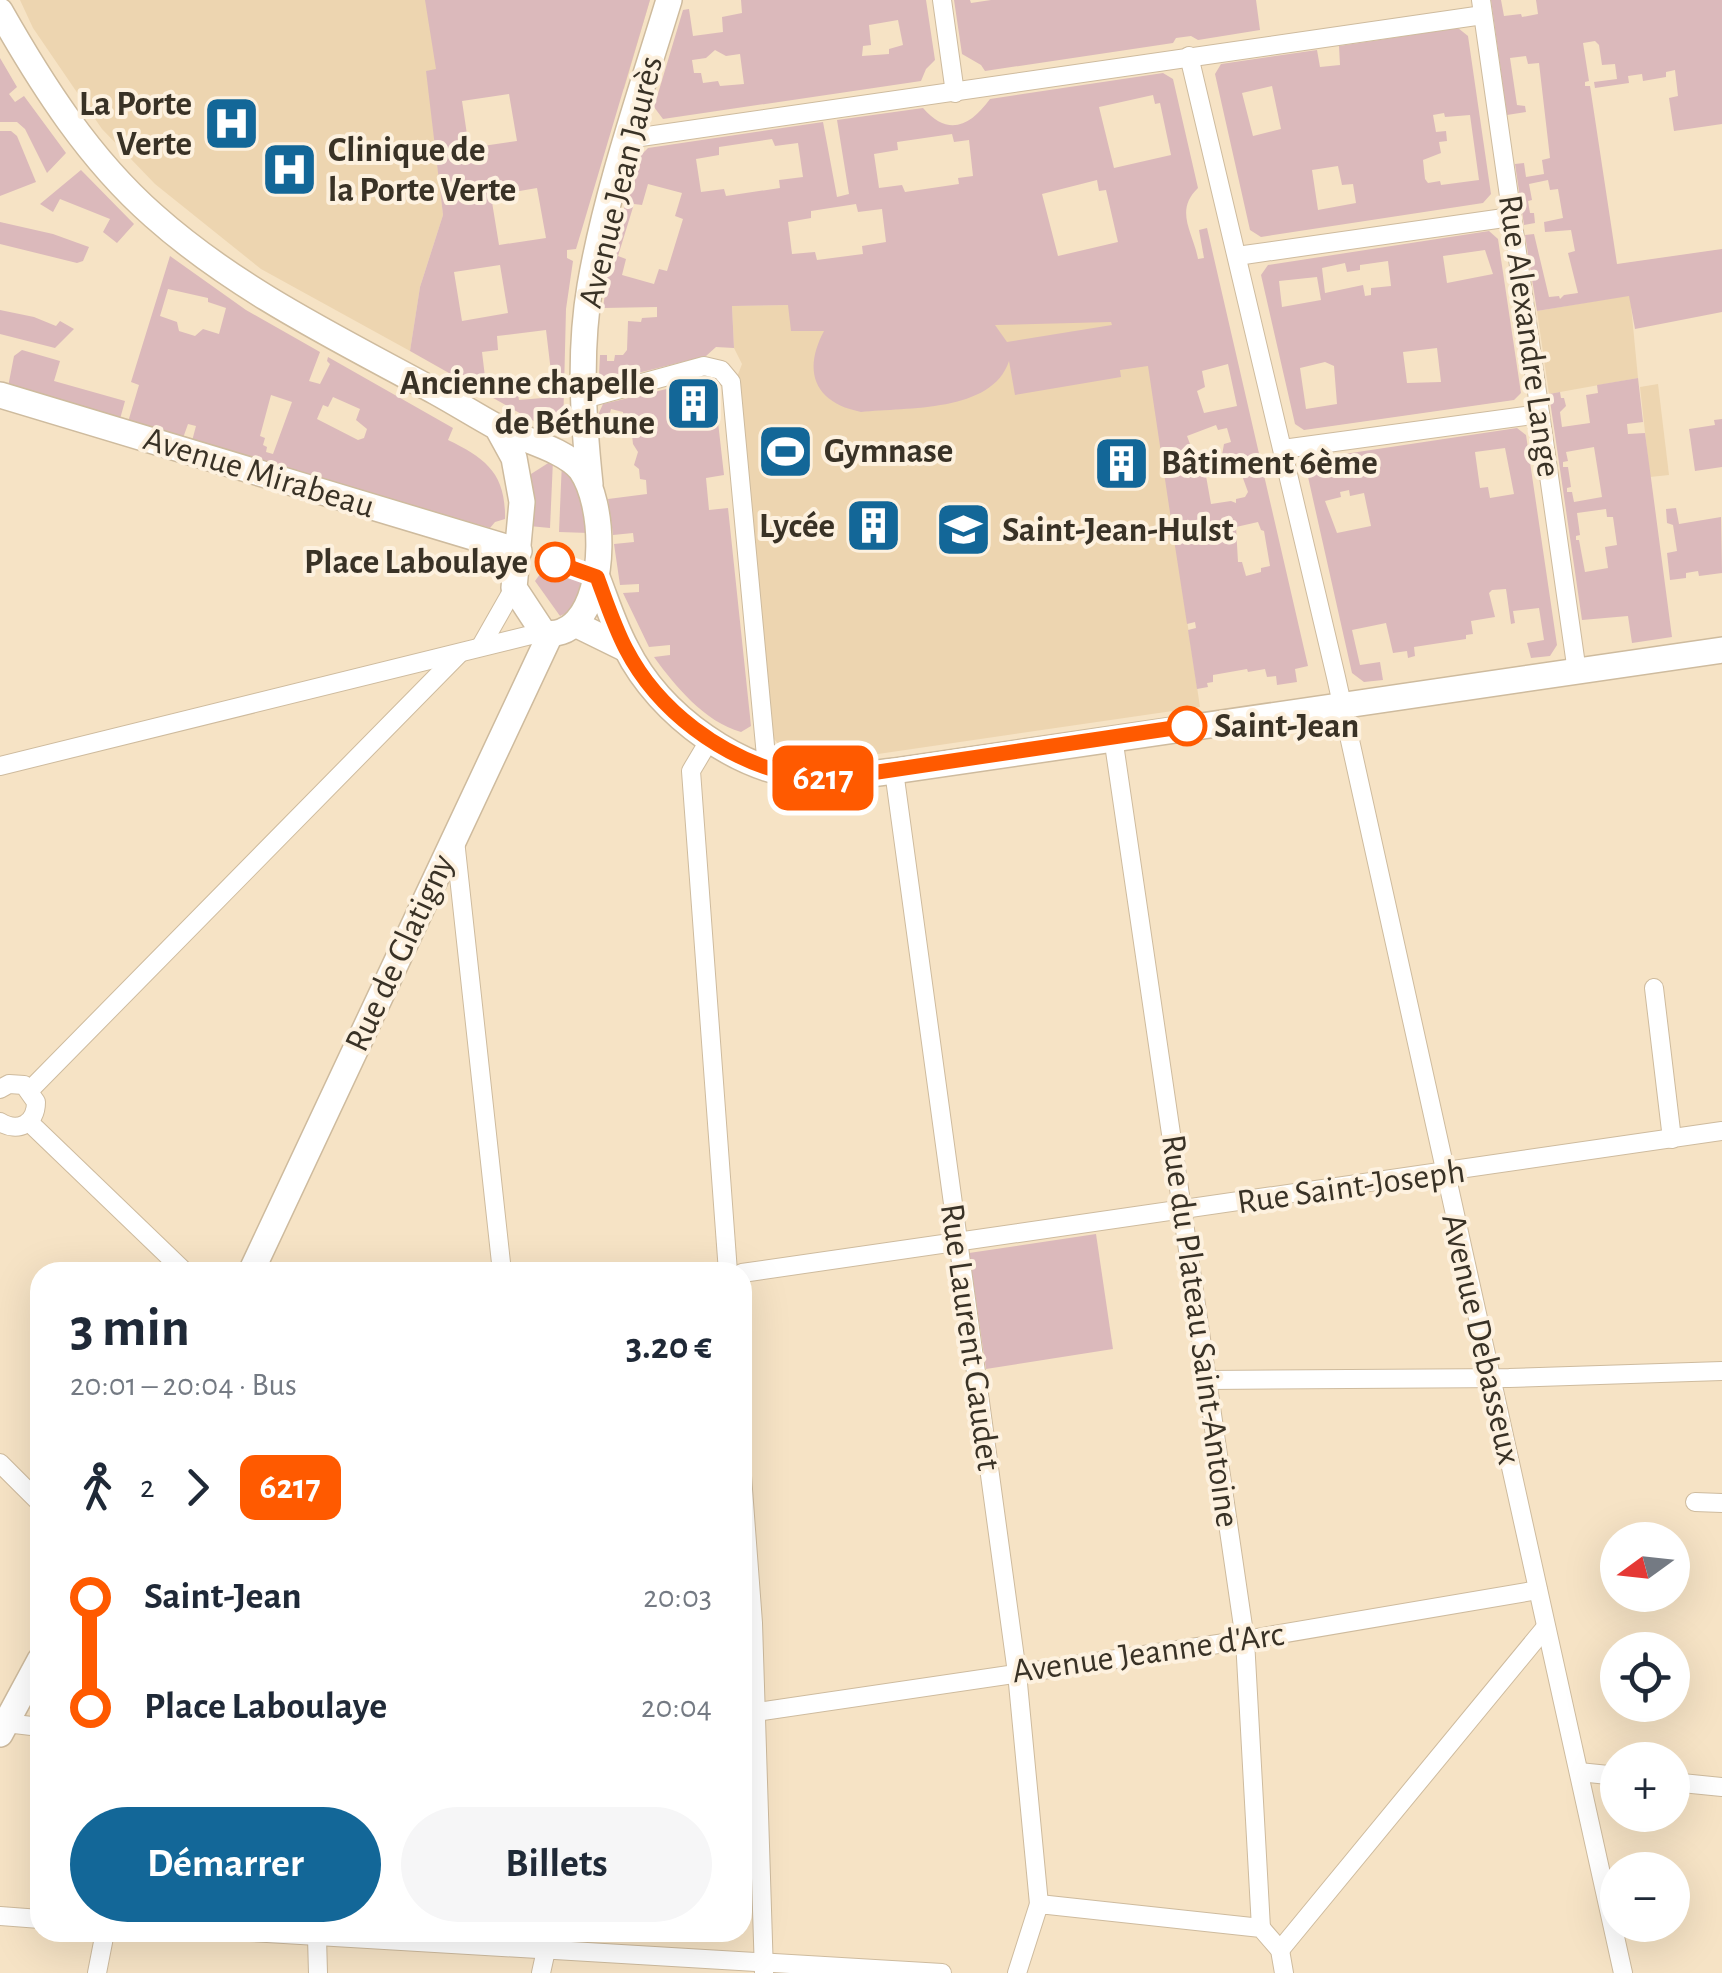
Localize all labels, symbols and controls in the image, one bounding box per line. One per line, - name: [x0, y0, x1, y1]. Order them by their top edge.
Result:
- street label: Avenue Jean Jaurès: [573, 53, 669, 311]
- place label: La Porte Verte: [79, 87, 192, 162]
- hospital icon: La Porte Verte: [201, 94, 261, 154]
- place label: Clinique de la Porte Verte: [328, 133, 516, 208]
- hospital icon: Clinique de la Porte Verte: [259, 140, 319, 200]
- street label: Rue Alexandre Lange: [1492, 193, 1566, 479]
- place label: Ancienne chapelle de Béthune: [400, 366, 655, 441]
- building icon: Ancienne chapelle de Béthune: [664, 373, 724, 433]
- street label: Avenue Mirabeau: [140, 421, 379, 525]
- sports icon: Gymnase: [755, 421, 815, 481]
- building icon: Bâtiment 6ème: [1092, 433, 1152, 493]
- place label: Gymnase: [824, 434, 953, 469]
- place label: Bâtiment 6ème: [1161, 446, 1378, 481]
- building icon: Lycée: [844, 496, 904, 556]
- school or university icon: Saint-Jean-Hulst: [933, 500, 993, 560]
- place label: Lycée: [759, 509, 835, 544]
- place label: Saint-Jean-Hulst: [1002, 513, 1234, 548]
- marker: Place Laboulaye: [536, 543, 574, 581]
- place label: Place Laboulaye: [304, 545, 528, 580]
- marker: Saint-Jean: [1168, 707, 1206, 745]
- place label: Saint-Jean: [1214, 709, 1359, 744]
- line badge: 6217: [753, 746, 893, 810]
- text: 6217: [792, 761, 854, 796]
- street label: Rue de Glatigny: [339, 849, 461, 1057]
- street label: Rue du Plateau Saint-Antoine: [1155, 1132, 1245, 1530]
- street label: Rue Saint-Joseph: [1235, 1154, 1467, 1220]
- street label: Rue Laurent Gaudet: [934, 1201, 1006, 1473]
- street label: Avenue Debasseux: [1435, 1210, 1527, 1468]
- text: 3 min: [70, 1301, 190, 1356]
- text: 3.20 €: [626, 1328, 712, 1366]
- text: 20:01 – 20:04 · Bus: [70, 1369, 297, 1401]
- icon: walk: [70, 1460, 125, 1515]
- icon: forward: [170, 1460, 225, 1515]
- text: 6217: [260, 1470, 321, 1505]
- text: 2: [140, 1471, 155, 1503]
- north arrow: [1600, 1522, 1690, 1612]
- map controls: [1600, 1522, 1690, 1942]
- text: Saint-Jean: [144, 1578, 302, 1616]
- text: 20:03: [643, 1581, 712, 1613]
- street label: Avenue Jeanne d'Arc: [1010, 1617, 1286, 1689]
- button: locate: [1600, 1632, 1690, 1722]
- text: Place Laboulaye: [144, 1688, 387, 1726]
- text: 20:04: [641, 1691, 712, 1723]
- button: +: [1600, 1742, 1690, 1832]
- button: Démarrer: [70, 1807, 381, 1922]
- button: Billets: [401, 1807, 712, 1922]
- button: −: [1600, 1852, 1690, 1942]

